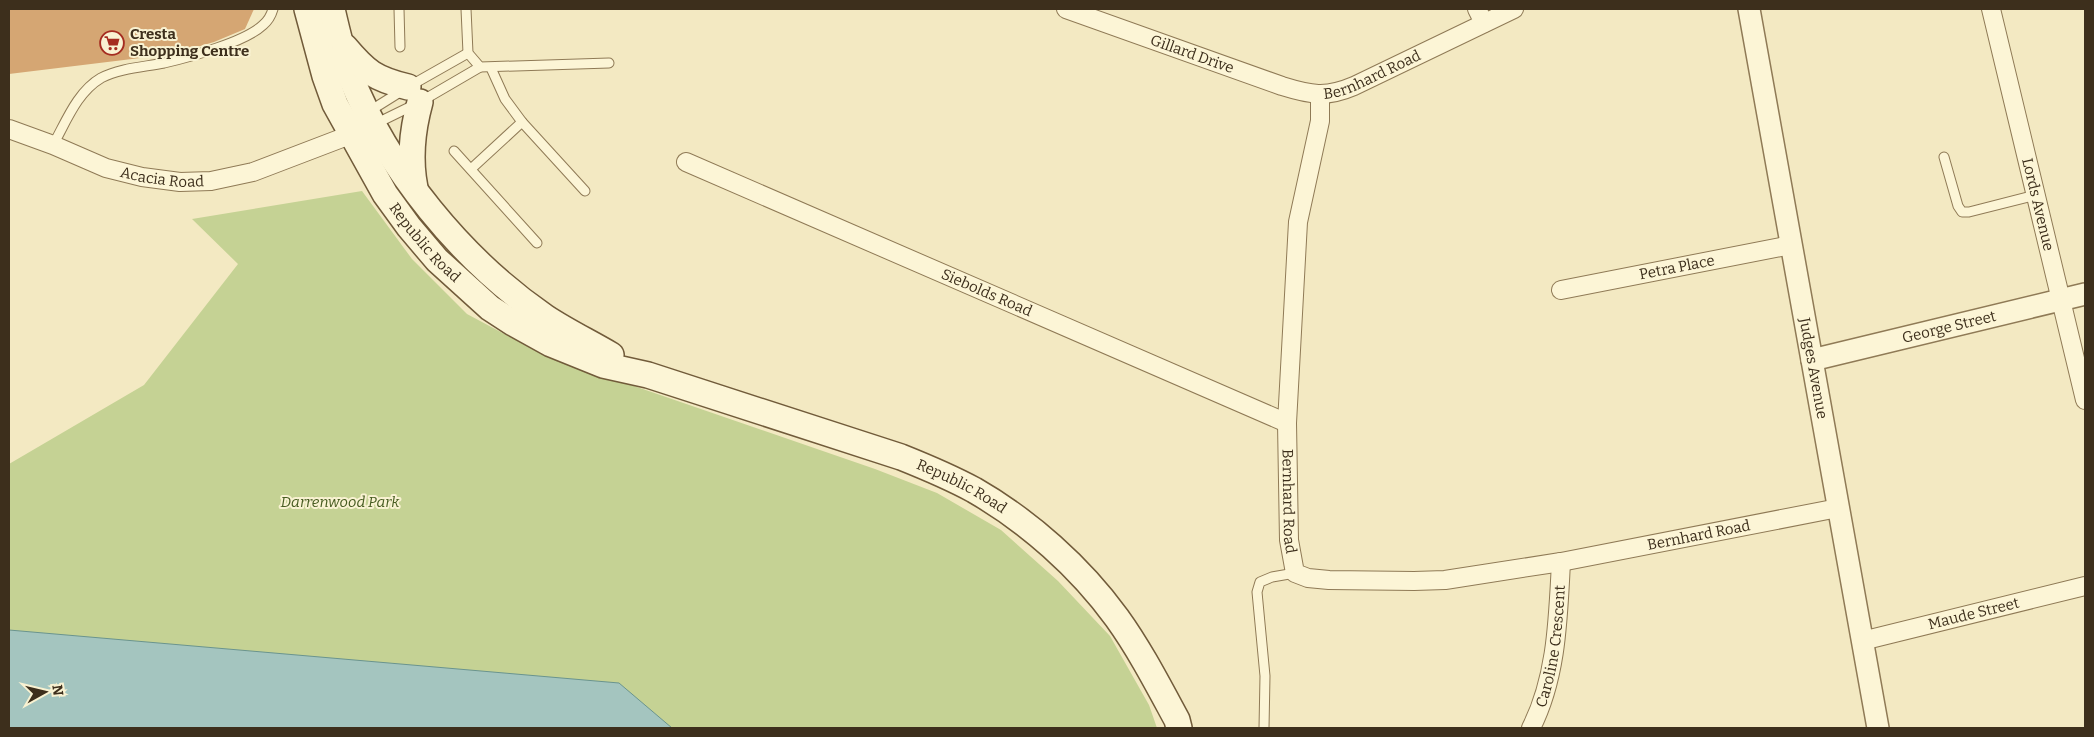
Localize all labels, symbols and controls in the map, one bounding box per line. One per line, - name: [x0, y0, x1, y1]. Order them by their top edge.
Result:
- place label: Cresta Shopping Centre: [130, 25, 249, 60]
- supermarket icon: Cresta Shopping Centre: [99, 30, 125, 56]
- street label: Gillard Drive: [1148, 31, 1236, 77]
- street label: Bernhard Road: [1322, 46, 1424, 103]
- street label: Lords Avenue: [2018, 156, 2058, 253]
- street label: Acacia Road: [119, 163, 204, 191]
- street label: Republic Road: [385, 199, 464, 286]
- street label: Petra Place: [1638, 251, 1716, 284]
- street label: Siebolds Road: [939, 265, 1035, 320]
- street label: George Street: [1900, 307, 1998, 347]
- street label: Judges Avenue: [1795, 315, 1831, 420]
- street label: Bernhard Road: [1278, 449, 1300, 555]
- street label: Republic Road: [914, 455, 1010, 517]
- park label: Darrenwood Park: [281, 493, 400, 511]
- street label: Bernhard Road: [1646, 516, 1752, 554]
- street label: Caroline Crescent: [1532, 584, 1569, 710]
- street label: Maude Street: [1926, 593, 2022, 633]
- north arrow: [20, 667, 70, 717]
- text: N: [48, 684, 67, 697]

